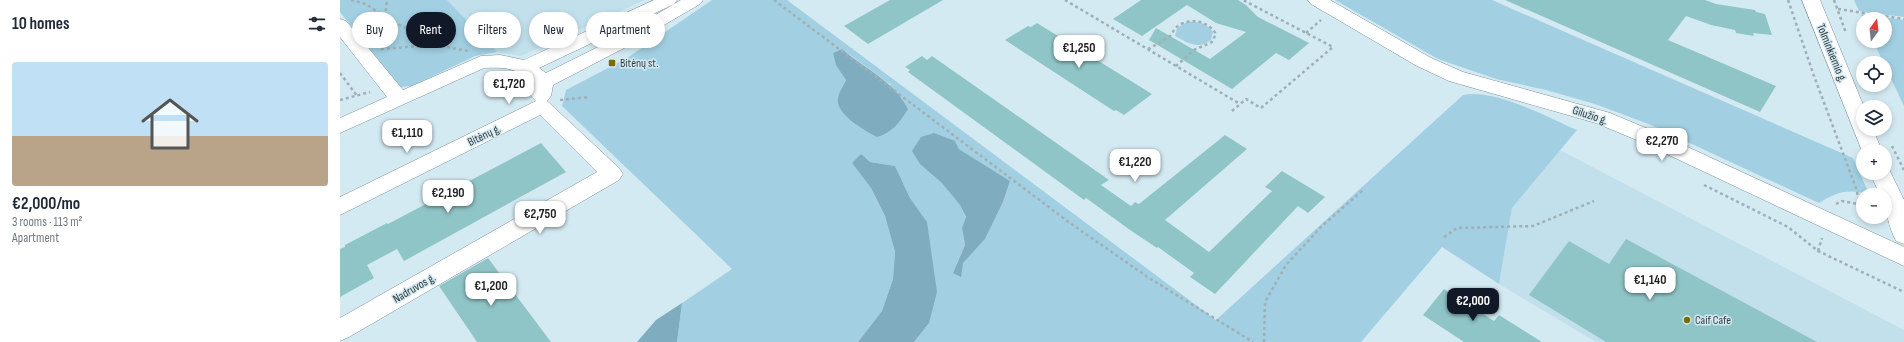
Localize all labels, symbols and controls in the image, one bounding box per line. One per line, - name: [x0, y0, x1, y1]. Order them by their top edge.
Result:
- chip: Buy: [352, 12, 398, 48]
- chip: Rent: [406, 12, 456, 48]
- chip: Filters: [464, 12, 521, 48]
- chip: New: [529, 12, 578, 48]
- chip: Apartment: [586, 12, 665, 48]
- north arrow: [1856, 12, 1892, 48]
- map controls: [1856, 12, 1892, 224]
- icon: filters: [306, 13, 328, 35]
- text: 10 homes: [12, 14, 69, 34]
- street label: Tolminkiemio g.: [1813, 22, 1850, 85]
- pin: €1,250: [1046, 35, 1112, 69]
- text: €1,250: [1063, 40, 1095, 56]
- place label: Bitėnų st.: [620, 56, 658, 71]
- button: locate: [1856, 56, 1892, 92]
- marker: Bitėnų st.: [607, 58, 617, 68]
- pin: €1,720: [476, 71, 542, 105]
- text: €1,720: [493, 76, 525, 92]
- icon: home: [134, 88, 206, 160]
- button: layers: [1856, 100, 1892, 136]
- street label: Gilužio g.: [1570, 103, 1609, 128]
- pin: €1,110: [374, 120, 440, 154]
- street label: Bitėnų g.: [465, 121, 503, 150]
- text: €1,110: [391, 125, 423, 141]
- pin: €2,270: [1629, 128, 1695, 162]
- text: €2,270: [1645, 133, 1679, 149]
- button: +: [1856, 144, 1892, 180]
- pin: €1,220: [1102, 149, 1168, 183]
- text: €1,220: [1119, 154, 1151, 170]
- pin: €2,190: [415, 180, 481, 214]
- text: €2,190: [431, 185, 465, 201]
- button: −: [1856, 188, 1892, 224]
- text: €2,000/mo: [12, 194, 80, 214]
- pin: €2,750: [507, 201, 573, 235]
- text: €2,750: [524, 206, 556, 222]
- text: 3 rooms · 113 m²: [12, 214, 83, 230]
- text: Apartment: [12, 230, 59, 246]
- pin: €1,140: [1617, 267, 1683, 301]
- street label: Nadruvos g.: [390, 270, 438, 307]
- text: €1,140: [1634, 272, 1666, 288]
- pin: €1,200: [458, 273, 524, 307]
- text: €1,200: [474, 278, 508, 294]
- pin: €2,000: [1440, 288, 1506, 322]
- text: €2,000: [1456, 293, 1490, 309]
- place label: Caif Cafe: [1695, 313, 1731, 328]
- marker: Caif Cafe: [1682, 315, 1692, 325]

